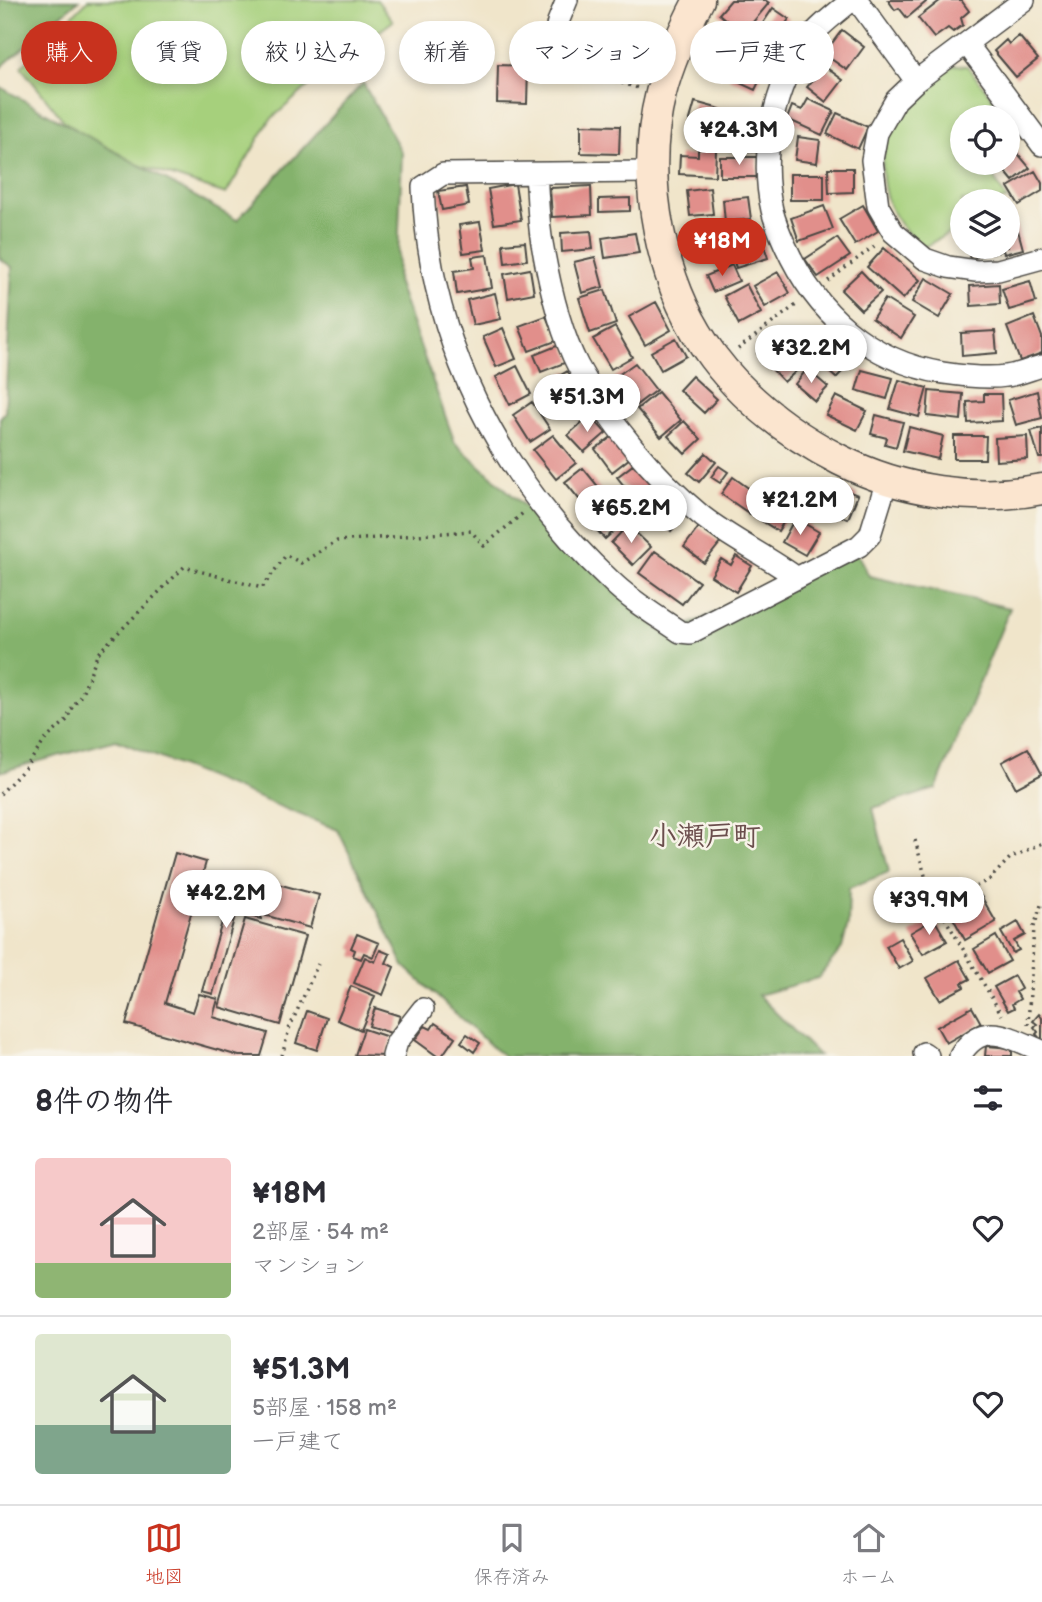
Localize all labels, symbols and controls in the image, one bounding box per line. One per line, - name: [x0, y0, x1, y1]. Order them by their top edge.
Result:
- chip: 購入: [21, 21, 117, 84]
- chip: 賃貸: [131, 21, 227, 84]
- chip: 絞り込み: [241, 21, 385, 84]
- chip: 新着: [399, 21, 495, 84]
- chip: マンション: [509, 21, 676, 84]
- chip: 一戸建て: [690, 21, 834, 84]
- map controls: [950, 105, 1020, 259]
- button: locate: [950, 105, 1020, 175]
- pin: ¥24.3M: [682, 108, 796, 167]
- text: ¥24.3M: [700, 116, 778, 144]
- button: layers: [950, 189, 1020, 259]
- pin: ¥18M: [681, 218, 763, 278]
- text: ¥18M: [693, 227, 751, 255]
- pin: ¥32.2M: [754, 326, 868, 385]
- text: ¥32.2M: [771, 334, 851, 362]
- pin: ¥51.3M: [530, 374, 644, 434]
- text: ¥51.3M: [549, 383, 625, 411]
- pin: ¥21.2M: [743, 477, 857, 537]
- pin: ¥65.2M: [574, 486, 688, 545]
- text: ¥21.2M: [762, 486, 838, 514]
- text: ¥65.2M: [591, 494, 671, 522]
- district label: 小瀬戸町: [649, 820, 761, 853]
- pin: ¥42.2M: [169, 870, 283, 930]
- pin: ¥39.9M: [872, 878, 986, 937]
- text: ¥42.2M: [186, 879, 266, 907]
- text: ¥39.9M: [889, 886, 969, 914]
- icon: filters: [969, 1079, 1007, 1117]
- text: 8件の物件: [35, 1084, 173, 1120]
- text: ¥18M: [252, 1176, 327, 1212]
- icon: home: [91, 1186, 175, 1270]
- icon: heart: [969, 1209, 1007, 1247]
- text: 2部屋 · 54 m²: [252, 1218, 389, 1246]
- text: マンション: [252, 1252, 366, 1280]
- text: ¥51.3M: [252, 1352, 350, 1388]
- icon: home: [91, 1362, 175, 1446]
- icon: heart: [969, 1385, 1007, 1423]
- text: 5部屋 · 158 m²: [252, 1394, 397, 1422]
- text: 一戸建て: [252, 1428, 344, 1456]
- tab: 地図: [145, 1519, 183, 1589]
- tab: 保存済み: [474, 1519, 550, 1589]
- tab: ホーム: [840, 1519, 897, 1589]

